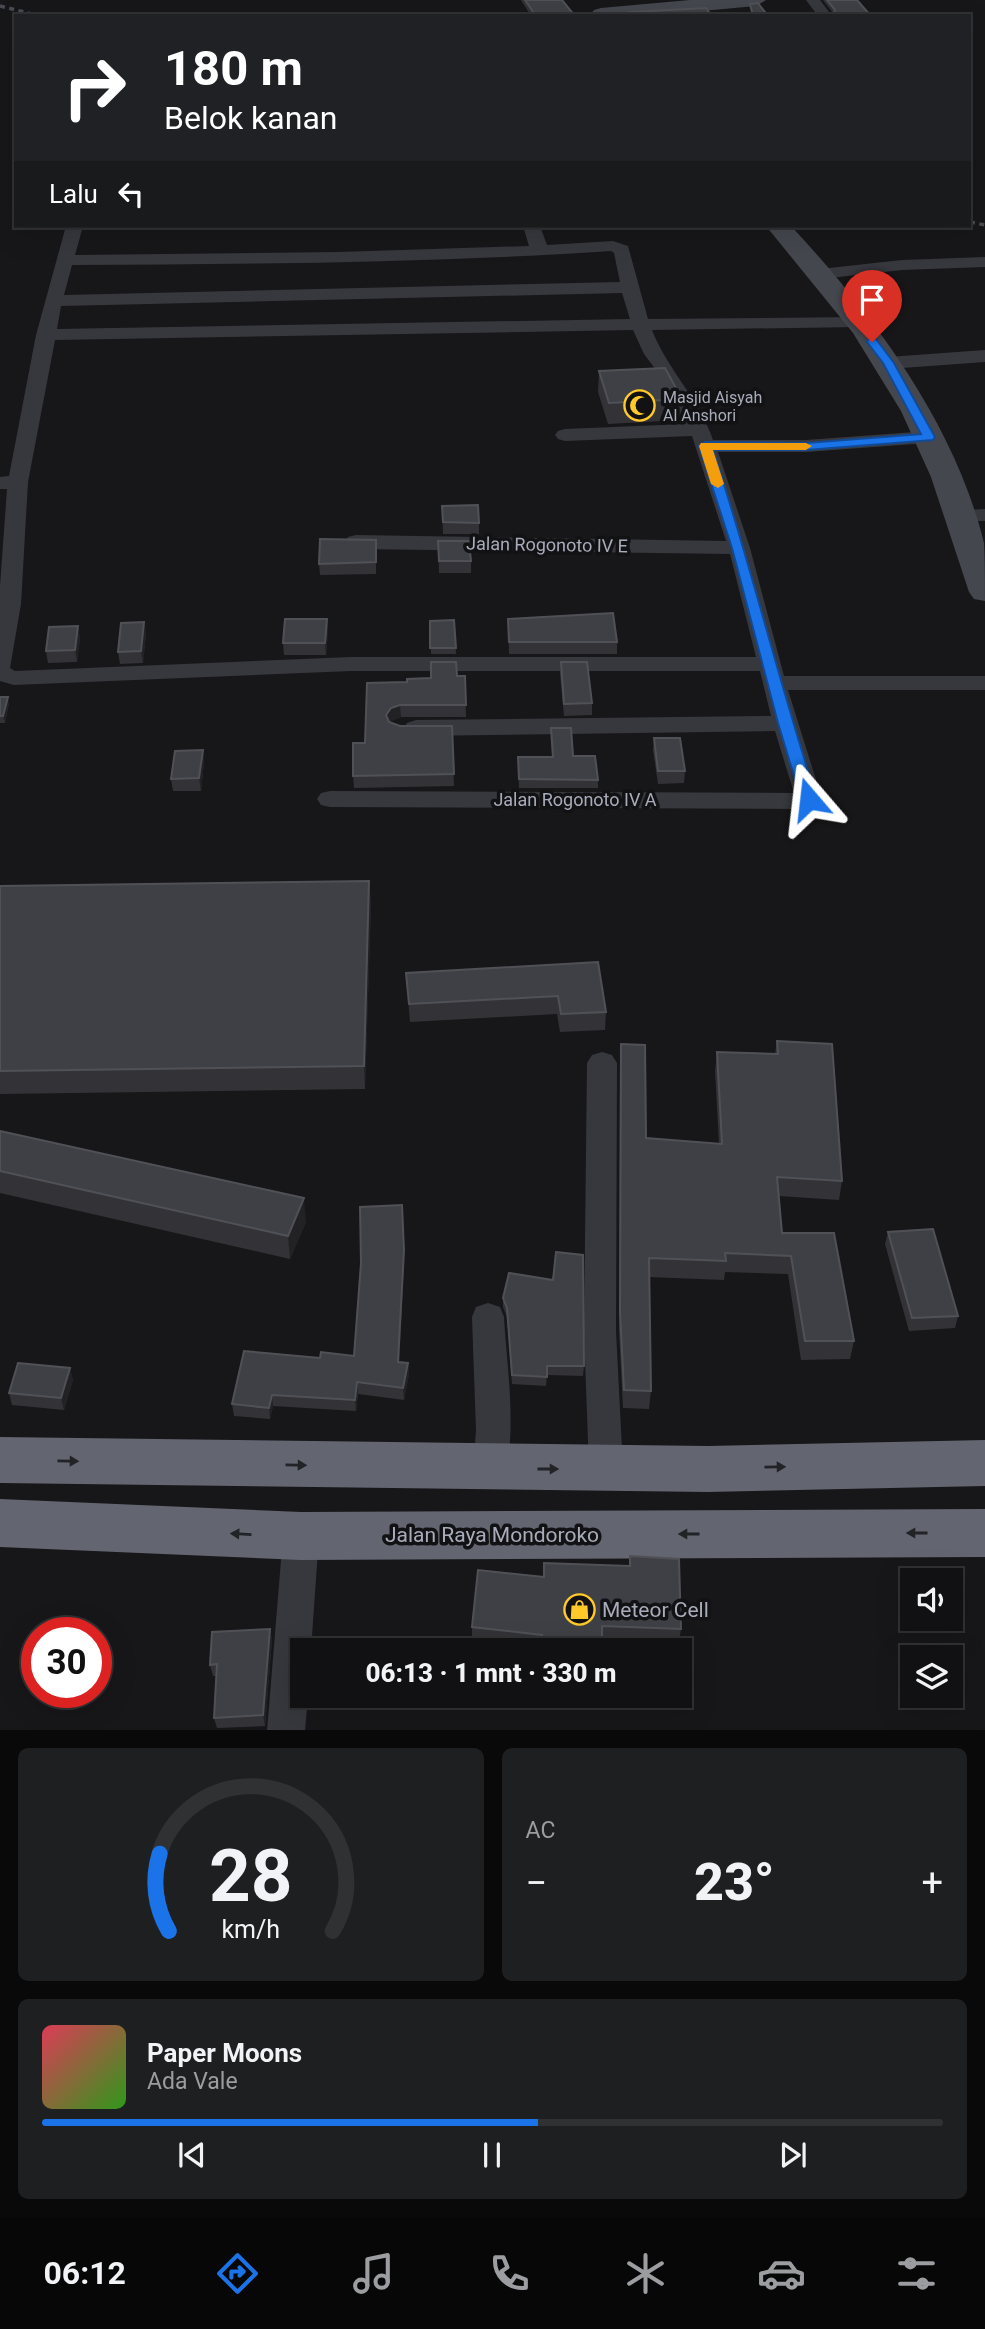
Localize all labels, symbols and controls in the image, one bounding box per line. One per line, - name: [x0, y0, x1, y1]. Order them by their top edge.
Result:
- text: 180 m: [164, 40, 303, 97]
- icon: right: [49, 42, 140, 133]
- text: Belok kanan: [164, 99, 337, 137]
- icon: left: [112, 175, 150, 213]
- text: Lalu: [49, 179, 98, 209]
- pin: [842, 270, 902, 342]
- icon: arrive: [853, 281, 891, 319]
- place label: Masjid Aisyah Al Anshori: [663, 388, 762, 425]
- mosque icon: Masjid Aisyah Al Anshori: [623, 389, 657, 423]
- street label: Jalan Rogonoto IV E: [466, 533, 628, 556]
- position arrow: [772, 762, 846, 836]
- street label: Jalan Rogonoto IV A: [493, 789, 657, 810]
- one-way arrow: [57, 1455, 79, 1467]
- one-way arrow: [285, 1459, 307, 1471]
- one-way arrow: [764, 1462, 786, 1473]
- one-way arrow: [537, 1463, 559, 1475]
- street label: Jalan Raya Mondoroko: [385, 1523, 599, 1547]
- one-way arrow: [906, 1527, 928, 1539]
- one-way arrow: [230, 1528, 252, 1539]
- one-way arrow: [678, 1528, 700, 1540]
- map controls: [900, 1568, 963, 1708]
- button: sound: [900, 1568, 963, 1631]
- shop icon: Meteor Cell: [562, 1593, 596, 1627]
- place label: Meteor Cell: [602, 1598, 709, 1622]
- speed limit sign: 30: [21, 1617, 112, 1708]
- button: layers: [900, 1645, 963, 1708]
- text: 06:13 · 1 mnt · 330 m: [366, 1658, 616, 1688]
- text: AC: [526, 1817, 555, 1844]
- text: 28: [209, 1833, 293, 1919]
- text: 23°: [694, 1852, 775, 1913]
- text: −: [526, 1861, 547, 1905]
- text: +: [921, 1861, 943, 1905]
- text: km/h: [221, 1914, 280, 1943]
- text: Paper Moons: [147, 2038, 302, 2068]
- text: Ada Vale: [147, 2068, 238, 2095]
- icon: previous: [173, 2136, 211, 2174]
- icon: pause: [473, 2136, 511, 2174]
- icon: next: [774, 2136, 812, 2174]
- icon: directions: [213, 2249, 262, 2298]
- icon: music: [349, 2249, 398, 2298]
- icon: phone: [485, 2249, 534, 2298]
- icon: climate: [621, 2249, 670, 2298]
- icon: car: [757, 2249, 806, 2298]
- icon: filters: [892, 2249, 941, 2298]
- text: 06:12: [43, 2254, 126, 2292]

